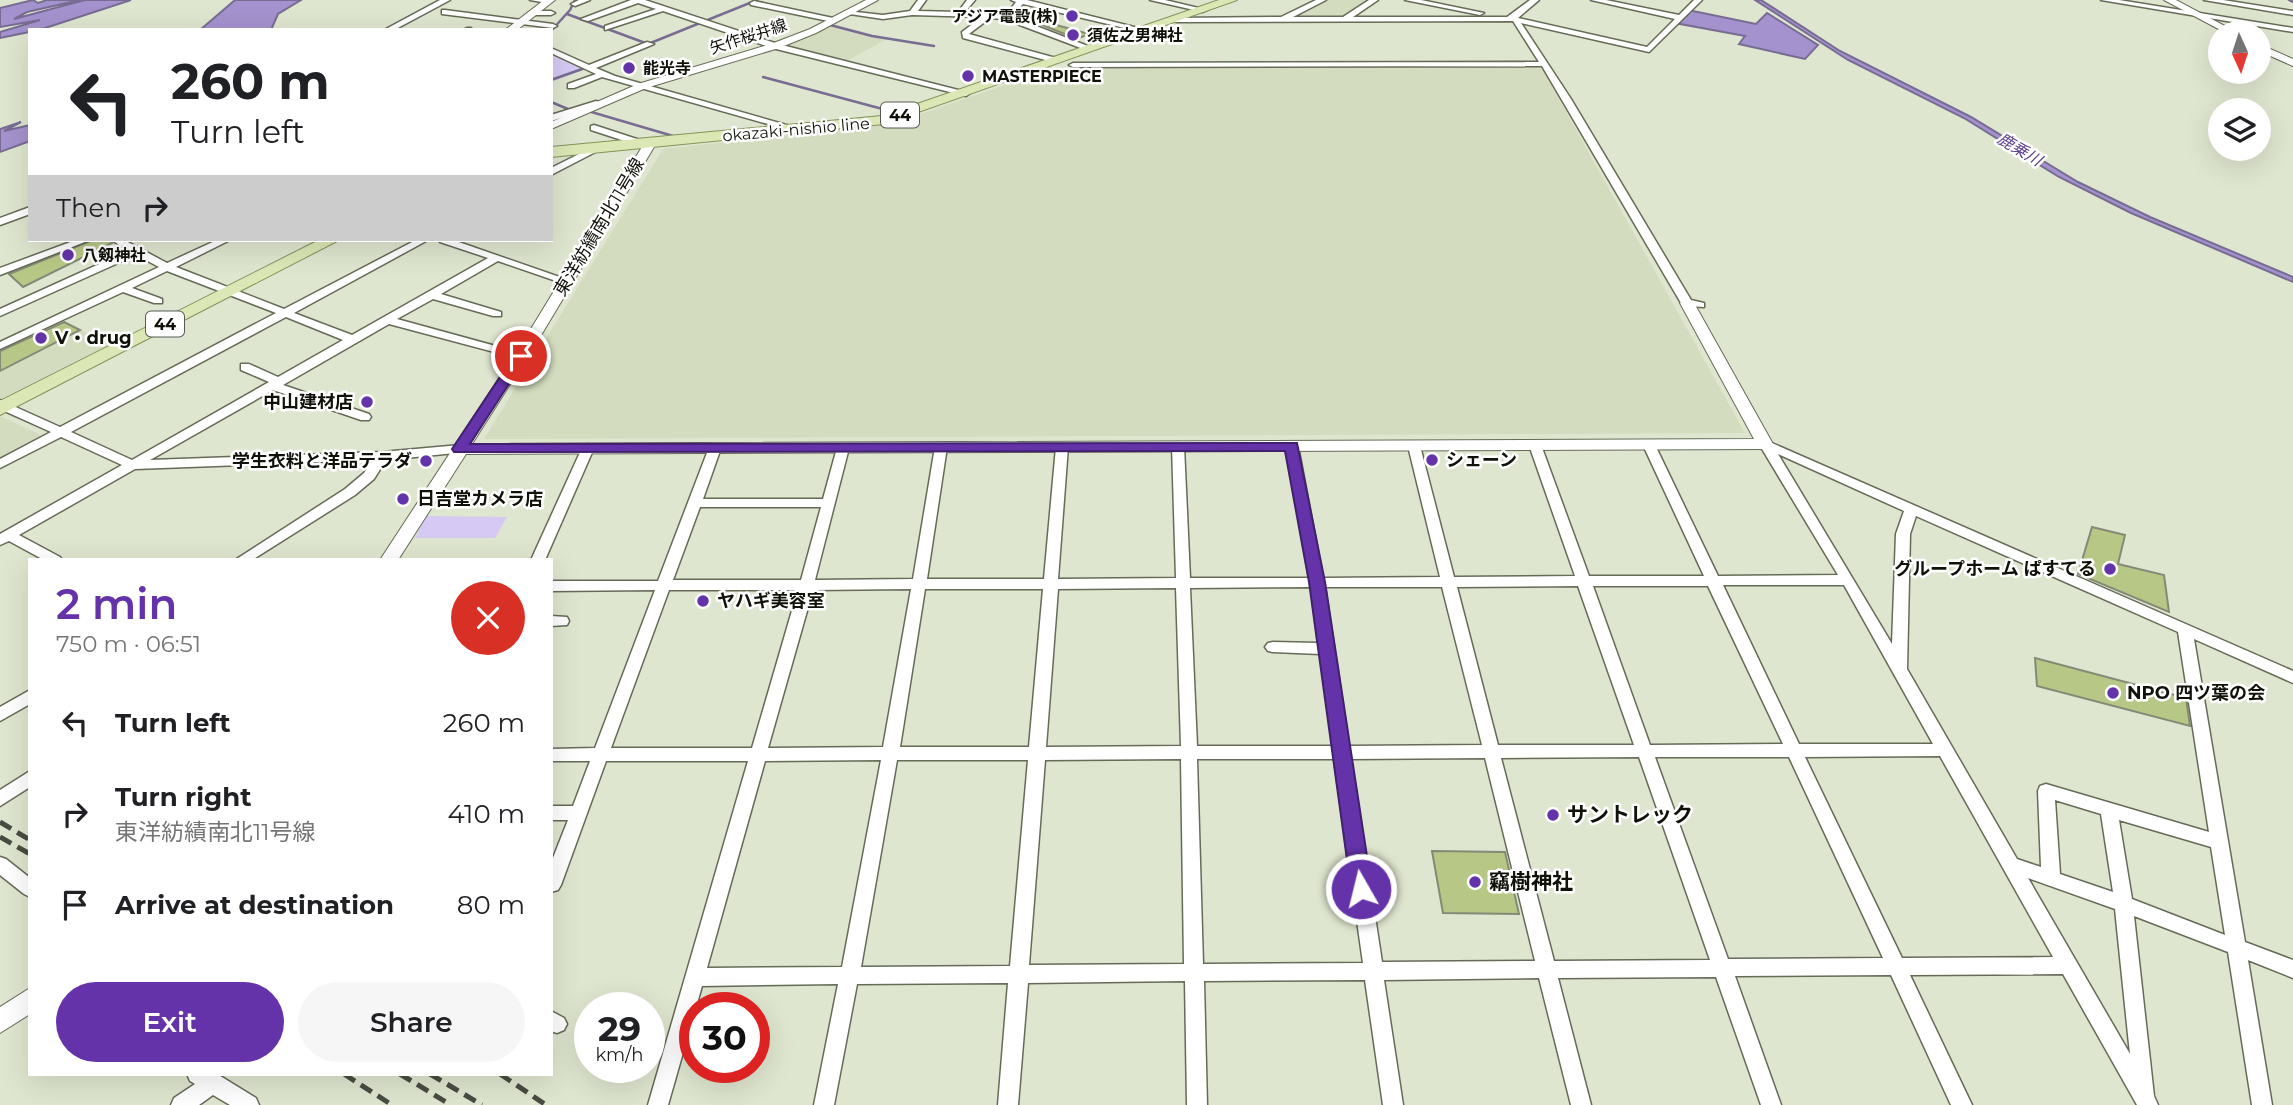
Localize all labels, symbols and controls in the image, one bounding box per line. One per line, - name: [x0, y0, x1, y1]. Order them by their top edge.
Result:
- place label: アジア電設(株): [951, 7, 1058, 26]
- marker: アジア電設(株): [1064, 8, 1080, 24]
- street label: 矢作桜井線: [707, 15, 789, 58]
- north arrow: [2208, 21, 2272, 84]
- map controls: [2208, 21, 2271, 161]
- place label: 須佐之男神社: [1087, 26, 1183, 45]
- marker: 須佐之男神社: [1065, 27, 1081, 43]
- text: 260 m: [171, 52, 330, 111]
- icon: left: [56, 56, 147, 147]
- place label: 能光寺: [643, 59, 691, 78]
- marker: 能光寺: [621, 60, 637, 76]
- place label: MASTERPIECE: [982, 67, 1102, 86]
- marker: MASTERPIECE: [960, 68, 976, 84]
- button: layers: [2208, 98, 2271, 161]
- road number: 44: [881, 102, 919, 127]
- text: Turn left: [171, 112, 305, 151]
- street label: okazaki-nishio line: [722, 114, 871, 145]
- water label: 鹿乗川: [1994, 129, 2047, 171]
- street label: 東洋紡績南北11号線: [549, 154, 649, 300]
- icon: right: [136, 189, 174, 227]
- text: Then: [56, 192, 122, 224]
- place label: 八剱神社: [82, 246, 146, 265]
- marker: 八剱神社: [60, 247, 76, 263]
- road number: 44: [146, 312, 184, 336]
- pin: [491, 326, 551, 386]
- place label: V・drug: [54, 327, 132, 349]
- marker: V・drug: [33, 330, 49, 346]
- icon: arrive: [502, 337, 540, 375]
- place label: 中山建材店: [263, 391, 353, 413]
- marker: 中山建材店: [359, 394, 375, 410]
- place label: シェーン: [1446, 449, 1517, 471]
- place label: 学生衣料と洋品テラダ: [232, 450, 412, 472]
- marker: シェーン: [1424, 452, 1440, 468]
- marker: 学生衣料と洋品テラダ: [418, 453, 434, 469]
- place label: 日吉堂カメラ店: [417, 488, 543, 510]
- marker: 日吉堂カメラ店: [395, 491, 411, 507]
- place label: グループホーム ぱすてる: [1894, 558, 2096, 580]
- marker: グループホーム ぱすてる: [2102, 561, 2118, 577]
- text: 2 min: [56, 578, 177, 630]
- button: close: [451, 581, 525, 655]
- place label: ヤハギ美容室: [717, 590, 825, 612]
- marker: ヤハギ美容室: [695, 593, 711, 609]
- text: 750 m · 06:51: [56, 630, 201, 658]
- place label: NPO 四ツ葉の会: [2127, 682, 2265, 704]
- marker: NPO 四ツ葉の会: [2105, 685, 2121, 701]
- icon: left: [56, 704, 94, 742]
- text: Turn left: [115, 707, 231, 739]
- text: 260 m: [443, 707, 525, 739]
- text: Turn right: [115, 781, 251, 813]
- icon: right: [56, 795, 94, 833]
- text: 410 m: [447, 798, 525, 830]
- place label: サントレック: [1567, 802, 1693, 827]
- marker: サントレック: [1545, 807, 1561, 823]
- text: 東洋紡績南北11号線: [115, 818, 316, 846]
- position arrow: [1324, 852, 1398, 926]
- place label: 竊樹神社: [1489, 869, 1573, 894]
- marker: 竊樹神社: [1467, 874, 1483, 890]
- icon: arrive: [56, 886, 94, 924]
- text: Arrive at destination: [115, 889, 394, 921]
- text: 80 m: [457, 889, 525, 921]
- button: Exit: [56, 982, 284, 1062]
- button: Share: [298, 982, 525, 1062]
- speed limit sign: 30: [679, 992, 770, 1083]
- text: 29: [598, 1007, 641, 1050]
- text: km/h: [595, 1044, 644, 1066]

